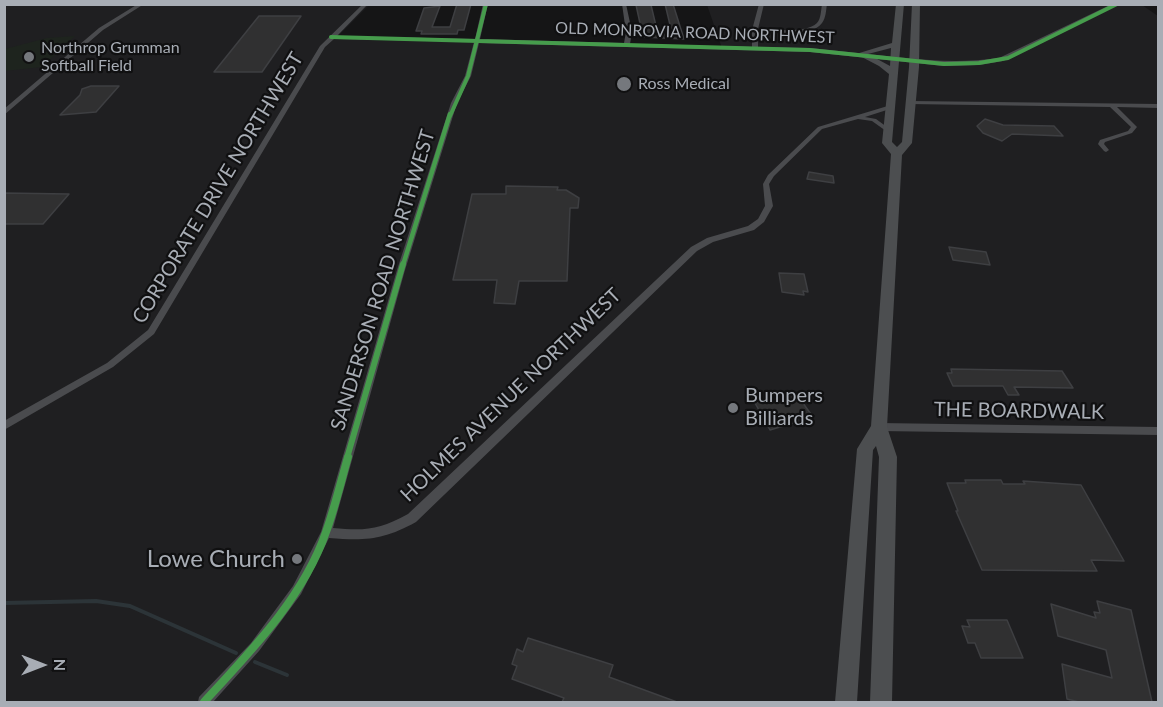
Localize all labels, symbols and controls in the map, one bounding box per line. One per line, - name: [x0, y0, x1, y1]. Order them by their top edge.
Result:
- street label: OLD MONROVIA ROAD NORTHWEST: [555, 19, 835, 47]
- place label: Northrop Grumman Softball Field: [41, 38, 180, 76]
- street label: CORPORATE DRIVE NORTHWEST: [127, 48, 309, 328]
- marker: Northrop Grumman Softball Field: [22, 50, 36, 64]
- place label: Ross Medical: [638, 74, 730, 94]
- marker: Ross Medical: [615, 75, 633, 93]
- street label: SANDERSON ROAD NORTHWEST: [326, 127, 440, 433]
- street label: HOLMES AVENUE NORTHWEST: [396, 283, 626, 507]
- place label: Bumpers Billiards: [745, 384, 823, 431]
- street label: THE BOARDWALK: [934, 398, 1104, 424]
- marker: Bumpers Billiards: [726, 401, 740, 415]
- place label: Lowe Church: [147, 545, 285, 573]
- marker: Lowe Church: [290, 552, 304, 566]
- north arrow: [12, 635, 72, 695]
- text: N: [51, 659, 70, 671]

